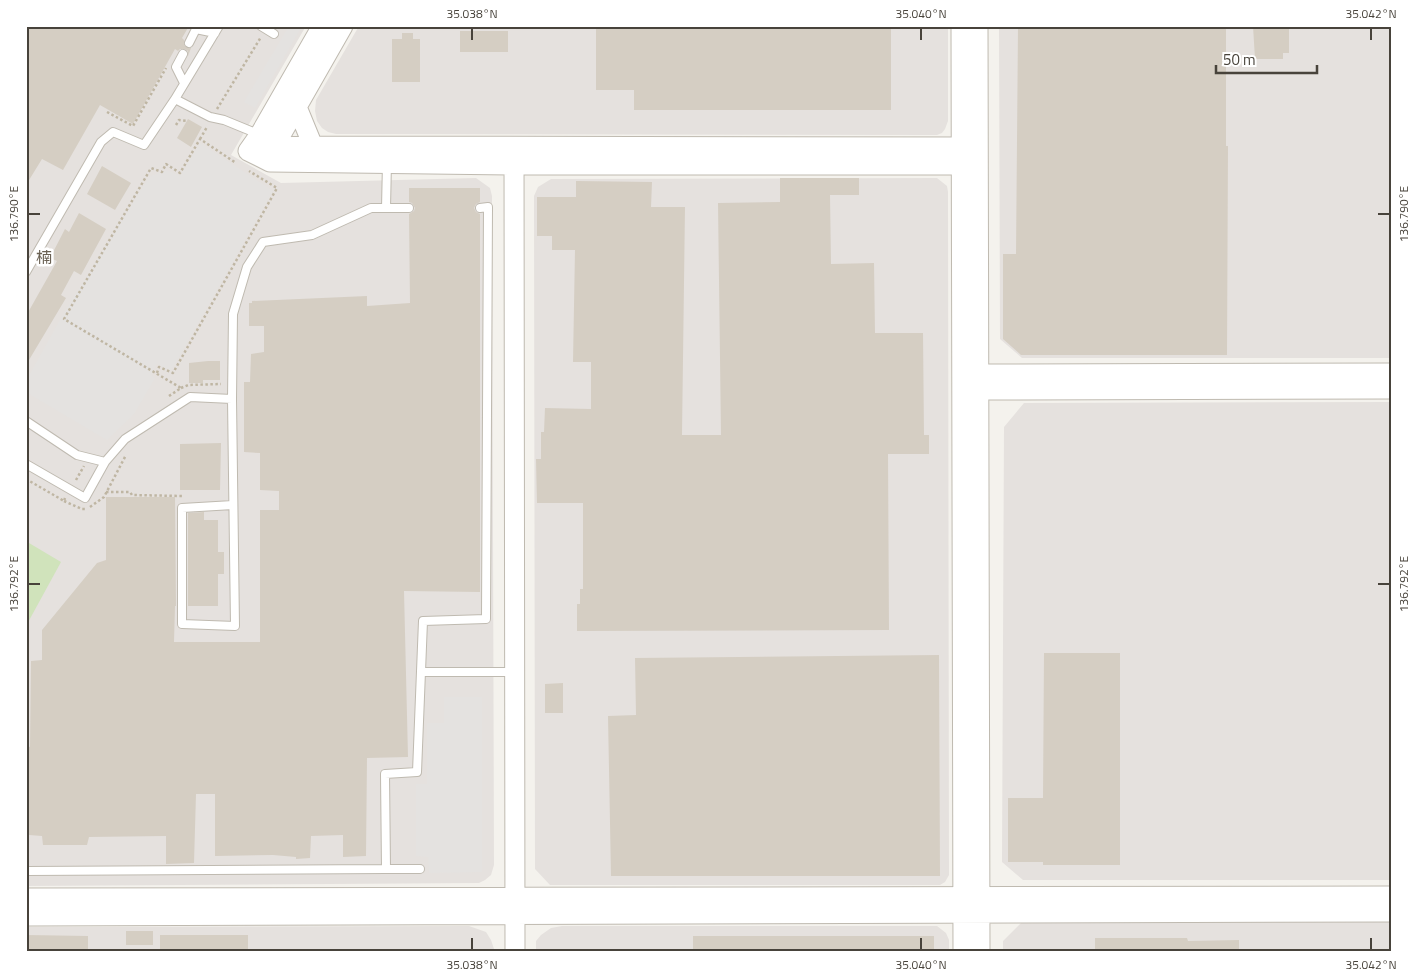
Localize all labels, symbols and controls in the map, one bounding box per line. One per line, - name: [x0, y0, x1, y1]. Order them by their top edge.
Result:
- text: 35.038°N: [446, 4, 498, 23]
- text: 35.040°N: [895, 4, 947, 23]
- text: 35.042°N: [1345, 4, 1397, 23]
- scale bar: [1216, 42, 1317, 74]
- text: 50 m: [1223, 48, 1256, 71]
- text: 136.790°E: [4, 186, 23, 242]
- text: 136.790°E: [1394, 186, 1413, 242]
- district label: 楠: [36, 245, 52, 269]
- text: 136.792°E: [4, 556, 23, 612]
- text: 136.792°E: [1394, 556, 1413, 612]
- text: 35.038°N: [446, 955, 498, 974]
- text: 35.040°N: [895, 955, 947, 974]
- text: 35.042°N: [1345, 955, 1397, 974]

